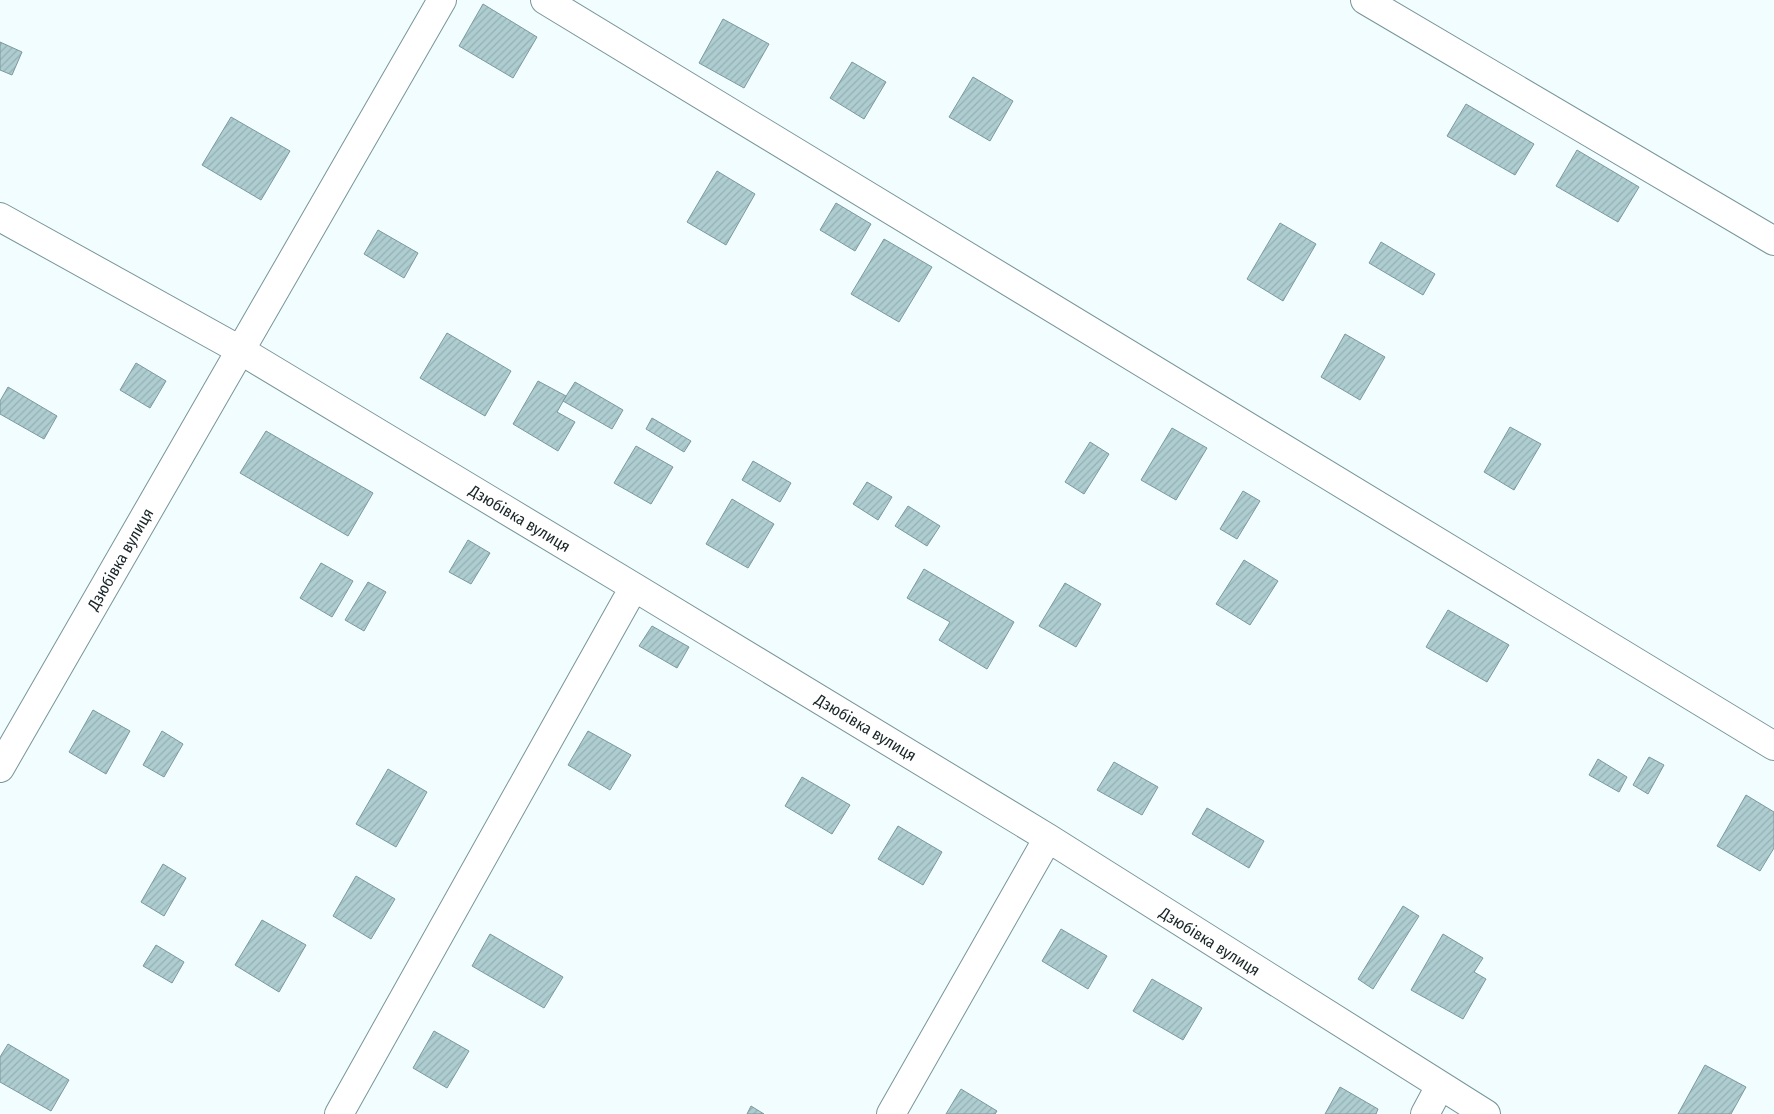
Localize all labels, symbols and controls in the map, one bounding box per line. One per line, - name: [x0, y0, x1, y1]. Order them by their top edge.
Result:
- street label: Дзюбівка вулиця: [465, 480, 574, 556]
- street label: Дзюбівка вулиця: [83, 505, 157, 614]
- street label: Дзюбівка вулиця: [811, 689, 920, 765]
- street label: Дзюбівка вулиця: [1155, 902, 1263, 980]

